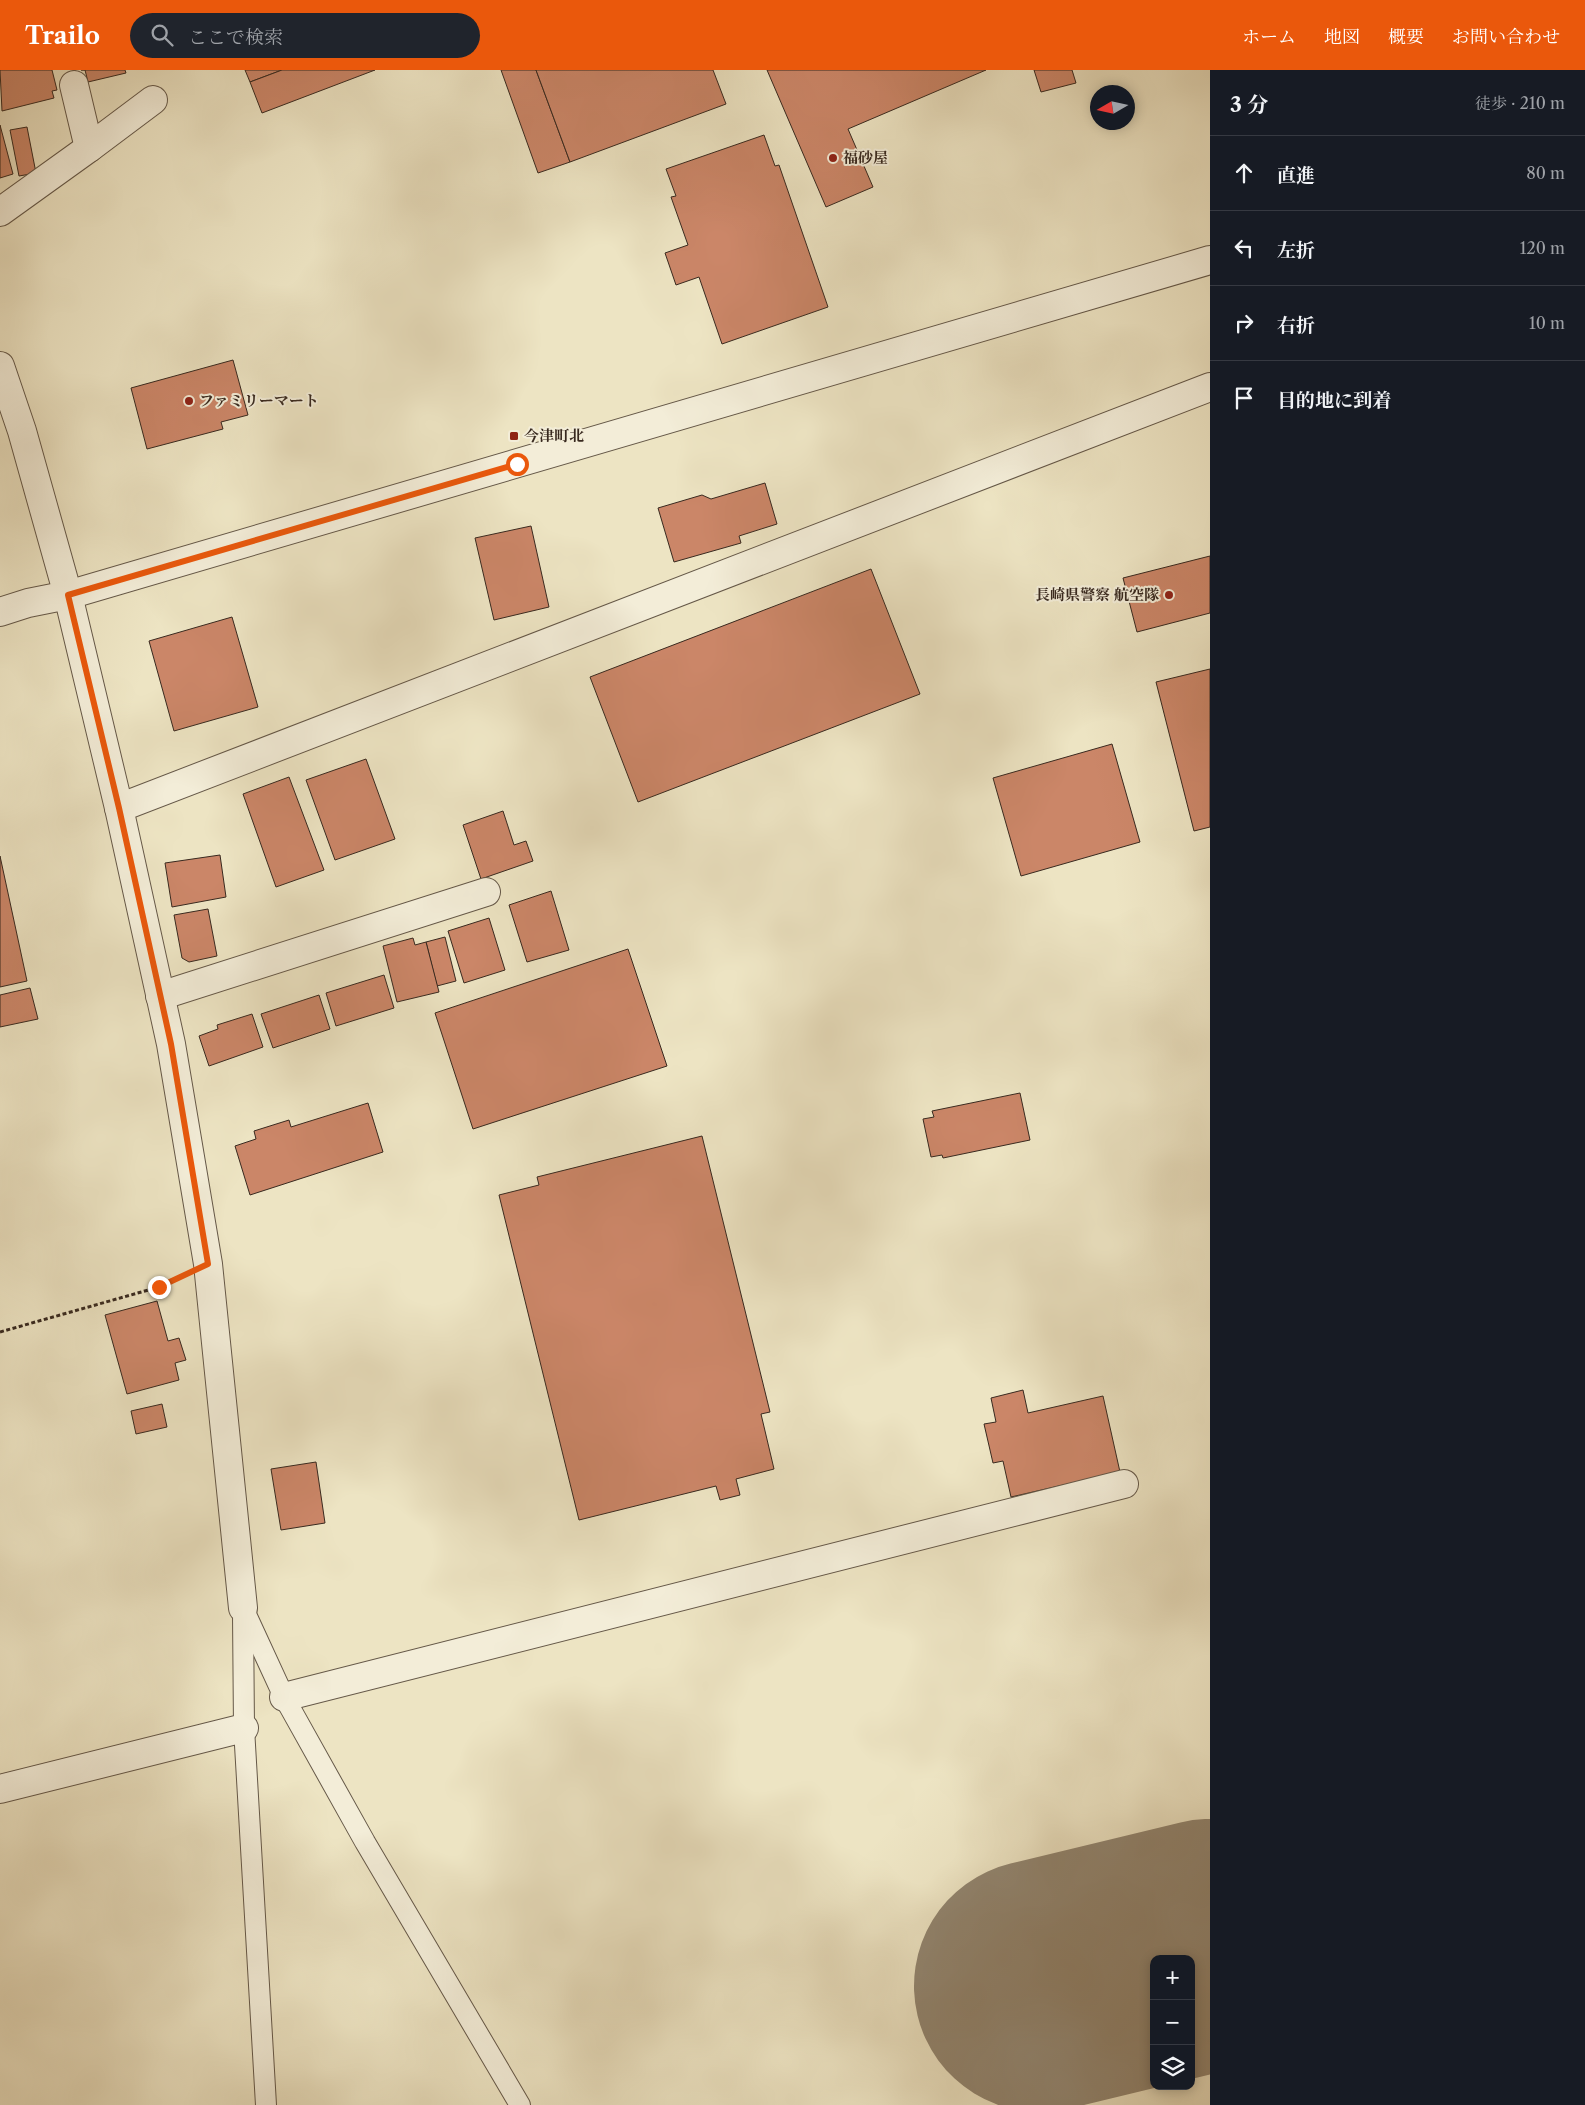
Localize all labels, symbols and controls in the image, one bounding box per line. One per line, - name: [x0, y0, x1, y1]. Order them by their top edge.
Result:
- search box: [130, 13, 480, 58]
- text: Trailo: [25, 21, 100, 50]
- icon: search: [148, 21, 176, 49]
- text: ここで検索: [188, 26, 283, 49]
- text: ホーム: [1242, 26, 1296, 48]
- text: 地図: [1324, 26, 1360, 48]
- text: 概要: [1388, 26, 1424, 48]
- text: お問い合わせ: [1452, 26, 1560, 48]
- north arrow: [1090, 85, 1135, 130]
- text: 3 分: [1230, 92, 1268, 117]
- text: 徒歩 · 210 m: [1475, 93, 1565, 113]
- place label: 福砂屋: [843, 148, 888, 167]
- marker: 福砂屋: [827, 152, 839, 164]
- icon: ahead: [1230, 159, 1258, 187]
- text: 80 m: [1526, 163, 1565, 183]
- text: 直進: [1277, 164, 1315, 187]
- icon: left: [1230, 234, 1258, 262]
- text: 120 m: [1520, 238, 1565, 258]
- text: 左折: [1277, 239, 1315, 262]
- icon: right: [1230, 309, 1258, 337]
- text: 10 m: [1529, 313, 1565, 333]
- text: 右折: [1277, 314, 1315, 337]
- icon: arrive: [1230, 384, 1258, 412]
- text: 目的地に到着: [1277, 389, 1391, 412]
- place label: ファミリーマート: [199, 391, 319, 410]
- marker: ファミリーマート: [183, 395, 195, 407]
- place label: 今津町北: [524, 426, 584, 445]
- marker: 今津町北: [508, 430, 520, 442]
- route start: [506, 453, 529, 476]
- place label: 長崎県警察 航空隊: [1035, 585, 1159, 604]
- marker: 長崎県警察 航空隊: [1163, 589, 1175, 601]
- route end: [148, 1276, 171, 1299]
- map controls: [1150, 1955, 1195, 2090]
- button: +: [1150, 1955, 1195, 2000]
- button: −: [1150, 2000, 1195, 2045]
- button: layers: [1150, 2045, 1195, 2090]

